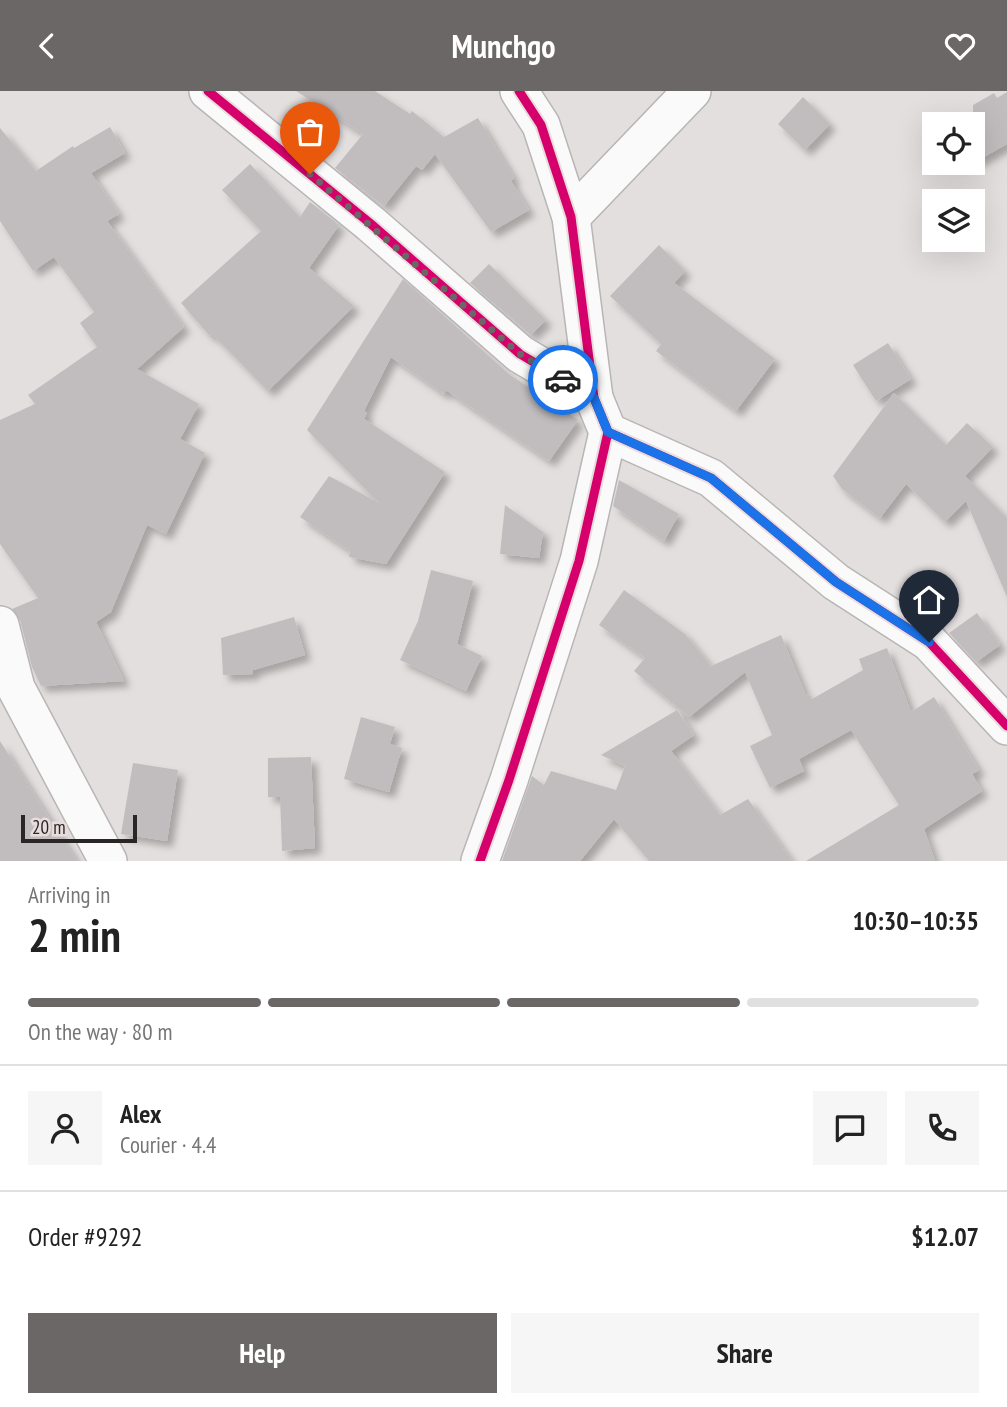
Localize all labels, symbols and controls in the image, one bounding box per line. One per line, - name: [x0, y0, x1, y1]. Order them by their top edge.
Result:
- text: Munchgo: [452, 25, 555, 67]
- icon: back: [28, 27, 66, 65]
- icon: heart: [941, 27, 979, 65]
- pin: [280, 102, 340, 174]
- map controls: [922, 112, 985, 252]
- button: locate: [922, 112, 985, 175]
- icon: bag: [291, 113, 329, 151]
- button: layers: [922, 189, 985, 252]
- courier: [528, 345, 598, 415]
- icon: car: [544, 361, 582, 399]
- pin: [899, 570, 959, 642]
- icon: home: [910, 581, 948, 619]
- scale bar: [21, 812, 136, 844]
- text: 20 m: [32, 815, 66, 839]
- text: Arriving in: [28, 880, 110, 909]
- text: 10:30–10:35: [852, 904, 979, 937]
- text: 2 min: [28, 905, 121, 965]
- text: On the way · 80 m: [28, 1017, 172, 1046]
- button: person: [28, 1091, 102, 1165]
- button: chat: [813, 1091, 887, 1165]
- button: phone: [905, 1091, 979, 1165]
- text: Alex: [120, 1097, 161, 1130]
- text: Courier · 4.4: [120, 1130, 216, 1159]
- text: Order #9292: [28, 1220, 143, 1253]
- text: $12.07: [911, 1220, 979, 1253]
- button: Help: [28, 1313, 497, 1393]
- button: Share: [511, 1313, 979, 1393]

